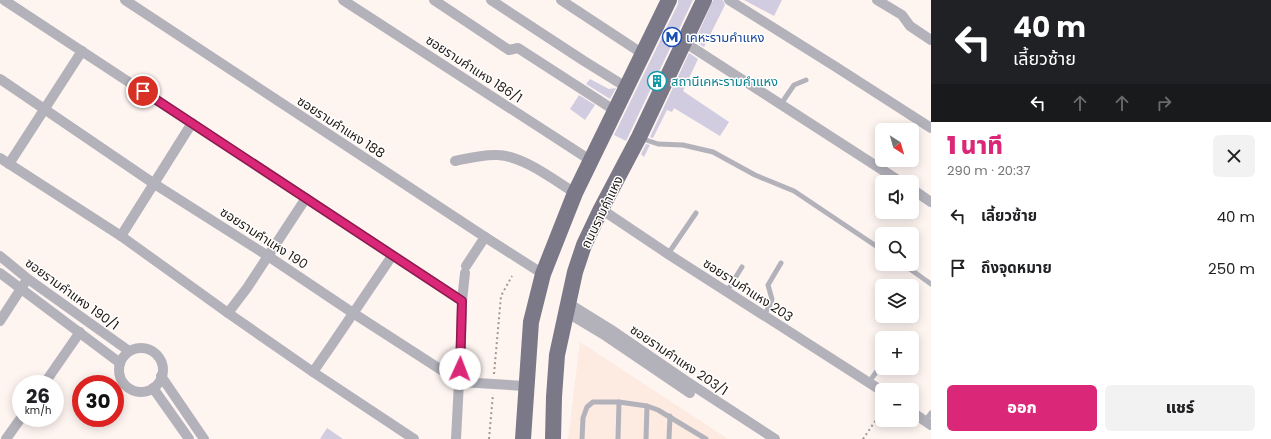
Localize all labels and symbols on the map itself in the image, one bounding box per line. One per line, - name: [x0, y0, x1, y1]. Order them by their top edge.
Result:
- metro station icon: เคหะรามคำแหง: [661, 26, 683, 48]
- place label: เคหะรามคำแหง: [686, 28, 765, 47]
- street label: ซอยรามคำแหง 186/1: [422, 31, 526, 107]
- building icon: สถานีเคหะรามคำแหง: [646, 70, 668, 92]
- place label: สถานีเคหะรามคำแหง: [671, 72, 778, 91]
- pin: [126, 74, 160, 108]
- street label: ซอยรามคำแหง 188: [293, 91, 389, 163]
- north arrow: [875, 123, 919, 167]
- street label: ถนนรามคำแหง: [576, 172, 628, 251]
- street label: ซอยรามคำแหง 190: [216, 202, 312, 274]
- street label: ซอยรามคำแหง 190/1: [21, 254, 123, 334]
- street label: ซอยรามคำแหง 203: [699, 254, 797, 326]
- street label: ซอยรามคำแหง 203/1: [626, 320, 732, 400]
- position arrow: [439, 348, 481, 390]
- speed limit sign: 30: [72, 375, 124, 427]

